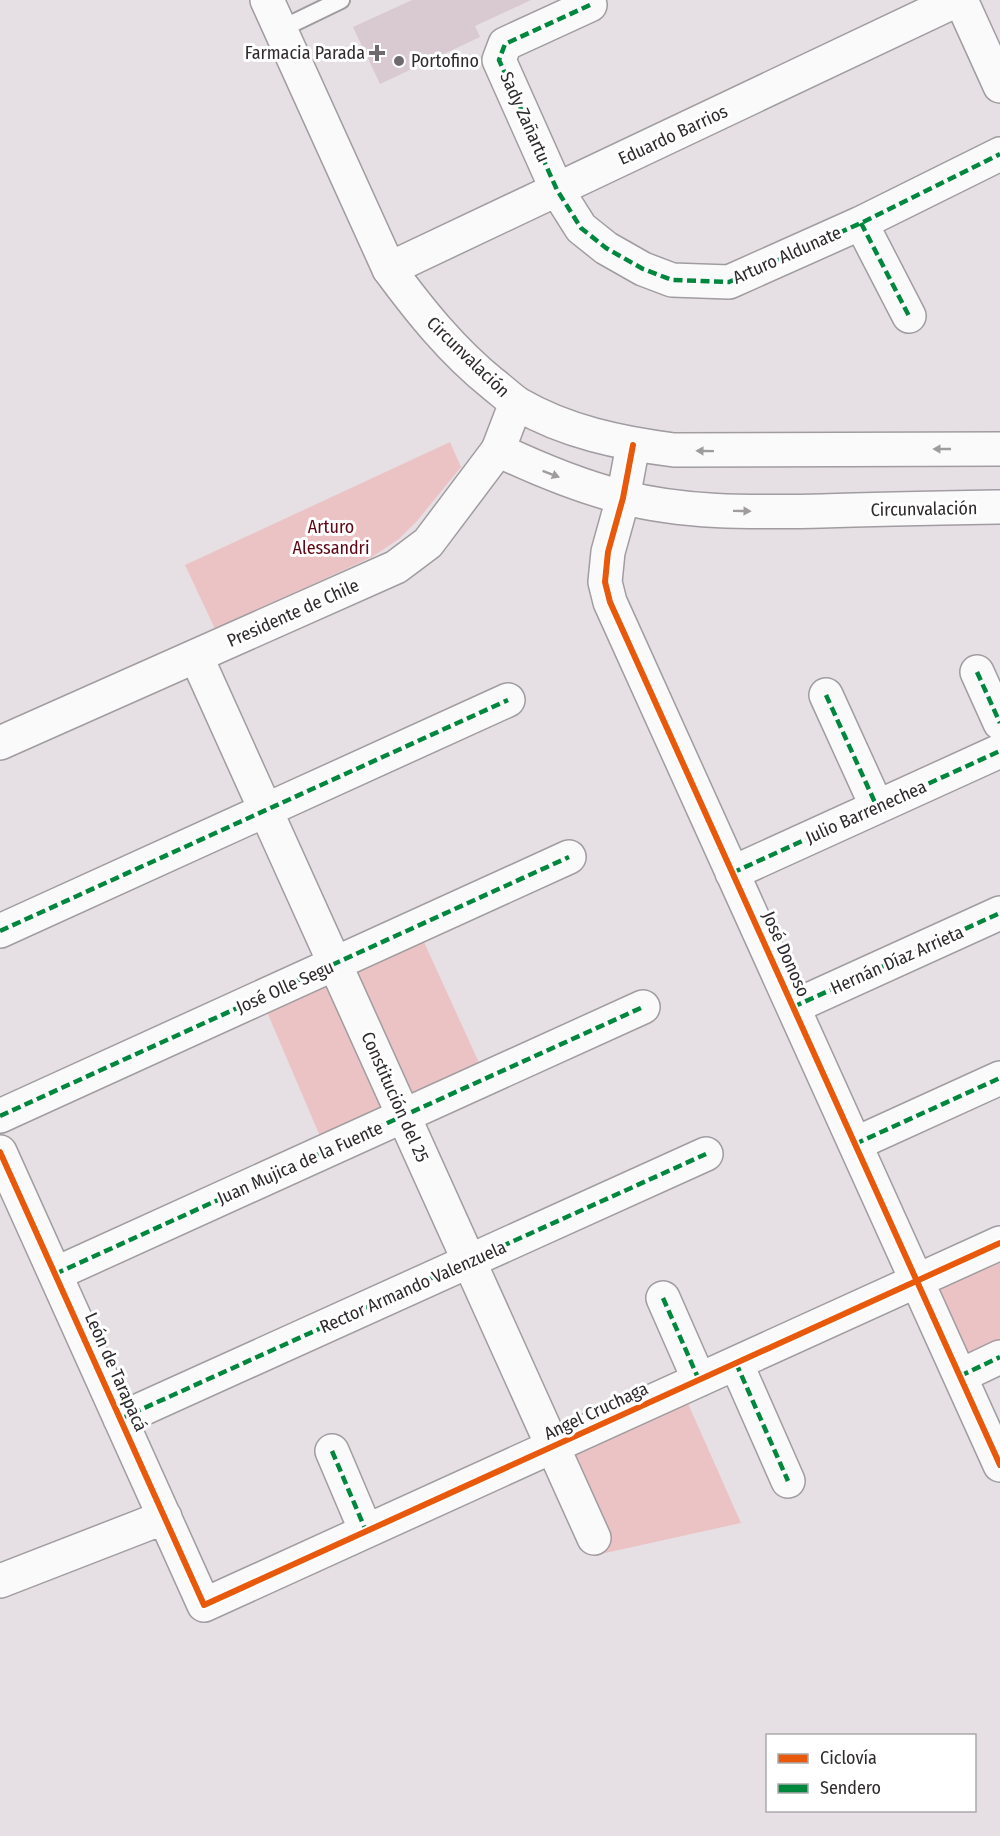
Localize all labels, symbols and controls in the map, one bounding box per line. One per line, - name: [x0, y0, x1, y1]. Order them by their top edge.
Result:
- place label: Farmacia Parada: [245, 42, 365, 64]
- marker: Farmacia Parada: [370, 46, 384, 60]
- place label: Portofino: [411, 50, 479, 72]
- marker: Portofino: [392, 54, 406, 68]
- street label: Sady Zañartu: [495, 68, 555, 166]
- street label: Eduardo Barrios: [615, 100, 731, 170]
- street label: Arturo Aldunate: [729, 221, 845, 289]
- street label: Circunvalación: [422, 312, 514, 402]
- one-way arrow: [932, 444, 951, 454]
- one-way arrow: [695, 446, 714, 456]
- one-way arrow: [543, 469, 561, 479]
- street label: Circunvalación: [870, 497, 978, 521]
- one-way arrow: [732, 507, 751, 516]
- park label: Arturo Alessandri: [293, 516, 369, 559]
- street label: Presidente de Chile: [224, 574, 362, 652]
- street label: Julio Barrenechea: [802, 775, 930, 848]
- street label: José Donoso: [757, 908, 815, 1000]
- street label: Hernán Díaz Arrieta: [827, 921, 967, 999]
- street label: José Olle Segu: [233, 956, 337, 1018]
- street label: Constitución del 25: [356, 1028, 434, 1166]
- street label: Juan Mujica de la Fuente: [214, 1117, 386, 1209]
- street label: Rector Armando Valenzuela: [316, 1236, 510, 1338]
- street label: León de Tarapacá: [80, 1309, 152, 1435]
- street label: Angel Cruchaga: [540, 1377, 652, 1445]
- legend: [766, 1734, 976, 1812]
- text: Ciclovía: [820, 1747, 877, 1769]
- text: Sendero: [820, 1777, 881, 1799]

